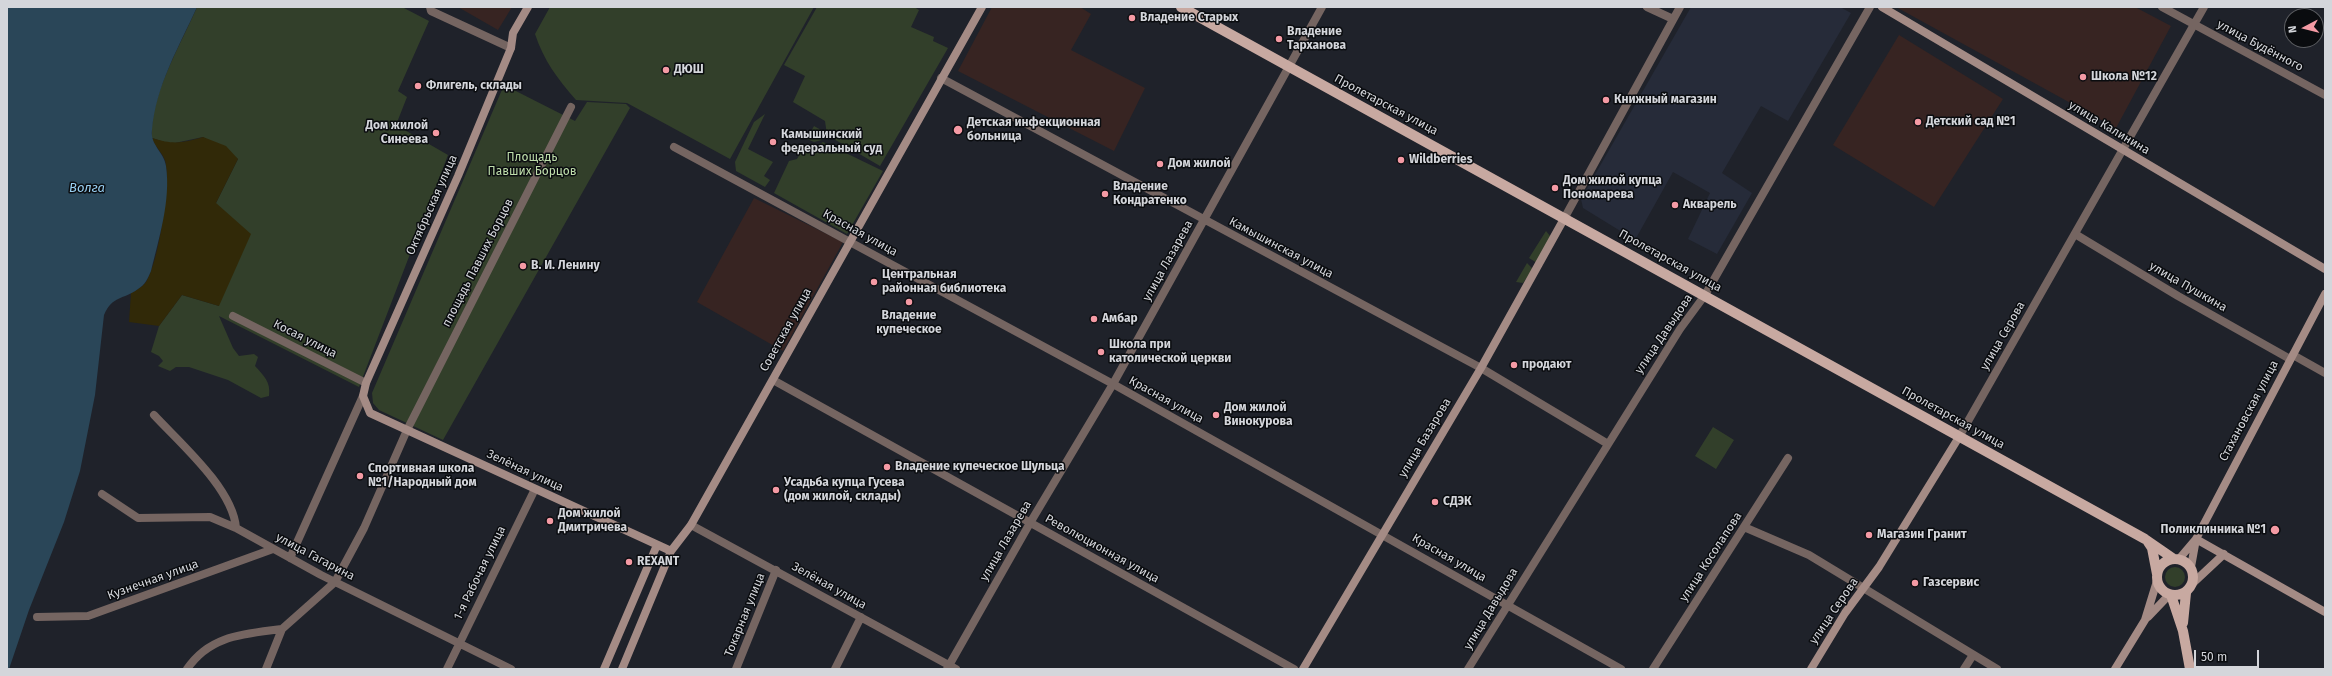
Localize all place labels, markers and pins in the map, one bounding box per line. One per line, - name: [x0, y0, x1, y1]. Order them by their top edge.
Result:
- place label: Владение Старых: [1140, 11, 1238, 25]
- marker: Владение Старых: [1127, 13, 1137, 23]
- place label: Владение Тарханова: [1287, 25, 1346, 53]
- marker: Владение Тарханова: [1274, 34, 1284, 44]
- place label: ДЮШ: [674, 63, 704, 77]
- marker: ДЮШ: [661, 65, 671, 75]
- place label: Школа №12: [2091, 70, 2157, 84]
- marker: Школа №12: [2078, 72, 2088, 82]
- place label: Флигель, склады: [426, 79, 522, 93]
- marker: Флигель, склады: [413, 81, 423, 91]
- place label: Книжный магазин: [1614, 93, 1717, 107]
- marker: Книжный магазин: [1601, 95, 1611, 105]
- place label: Детский сад №1: [1926, 115, 2015, 129]
- place label: Детская инфекционная больница: [967, 116, 1100, 144]
- marker: Детский сад №1: [1913, 117, 1923, 127]
- place label: Дом жилой Синеева: [365, 119, 428, 147]
- marker: Детская инфекционная больница: [952, 124, 964, 136]
- marker: Дом жилой Синеева: [431, 128, 441, 138]
- place label: Камышинский федеральный суд: [781, 128, 882, 156]
- marker: Камышинский федеральный суд: [768, 137, 778, 147]
- place label: Wildberries: [1409, 153, 1472, 167]
- marker: Wildberries: [1396, 155, 1406, 165]
- place label: Дом жилой: [1168, 157, 1231, 171]
- marker: Дом жилой: [1155, 159, 1165, 169]
- place label: Дом жилой купца Пономарева: [1563, 174, 1662, 202]
- place label: Владение Кондратенко: [1113, 180, 1187, 208]
- marker: Дом жилой купца Пономарева: [1550, 183, 1560, 193]
- marker: Владение Кондратенко: [1100, 189, 1110, 199]
- place label: Акварель: [1683, 198, 1737, 212]
- marker: Акварель: [1670, 200, 1680, 210]
- place label: В. И. Ленину: [531, 259, 600, 273]
- marker: В. И. Ленину: [518, 261, 528, 271]
- place label: Центральная районная библиотека: [882, 268, 1006, 296]
- marker: Центральная районная библиотека: [869, 277, 879, 287]
- marker: Владение купеческое: [904, 297, 914, 307]
- place label: Владение купеческое: [876, 309, 942, 337]
- place label: Амбар: [1102, 312, 1138, 326]
- marker: Амбар: [1089, 314, 1099, 324]
- place label: Школа при католической церкви: [1109, 338, 1231, 366]
- marker: Школа при католической церкви: [1096, 347, 1106, 357]
- place label: продают: [1522, 358, 1571, 372]
- marker: продают: [1509, 360, 1519, 370]
- place label: Дом жилой Винокурова: [1224, 401, 1293, 429]
- marker: Дом жилой Винокурова: [1211, 410, 1221, 420]
- place label: Владение купеческое Шульца: [895, 460, 1065, 474]
- place label: Спортивная школа №1/Народный дом: [368, 462, 476, 490]
- marker: Владение купеческое Шульца: [882, 462, 892, 472]
- marker: Спортивная школа №1/Народный дом: [355, 471, 365, 481]
- place label: Усадьба купца Гусева (дом жилой, склады): [784, 476, 905, 504]
- marker: Усадьба купца Гусева (дом жилой, склады): [771, 485, 781, 495]
- place label: СДЭК: [1443, 495, 1471, 509]
- marker: СДЭК: [1430, 497, 1440, 507]
- place label: Дом жилой Дмитричева: [558, 507, 627, 535]
- marker: Дом жилой Дмитричева: [545, 516, 555, 526]
- place label: Поликлинника №1: [2161, 523, 2266, 537]
- marker: Поликлинника №1: [2269, 524, 2281, 536]
- place label: Магазин Гранит: [1877, 528, 1967, 542]
- marker: Магазин Гранит: [1864, 530, 1874, 540]
- place label: REXANT: [637, 555, 679, 569]
- marker: REXANT: [624, 557, 634, 567]
- place label: Газсервис: [1923, 576, 1979, 590]
- marker: Газсервис: [1910, 578, 1920, 588]

